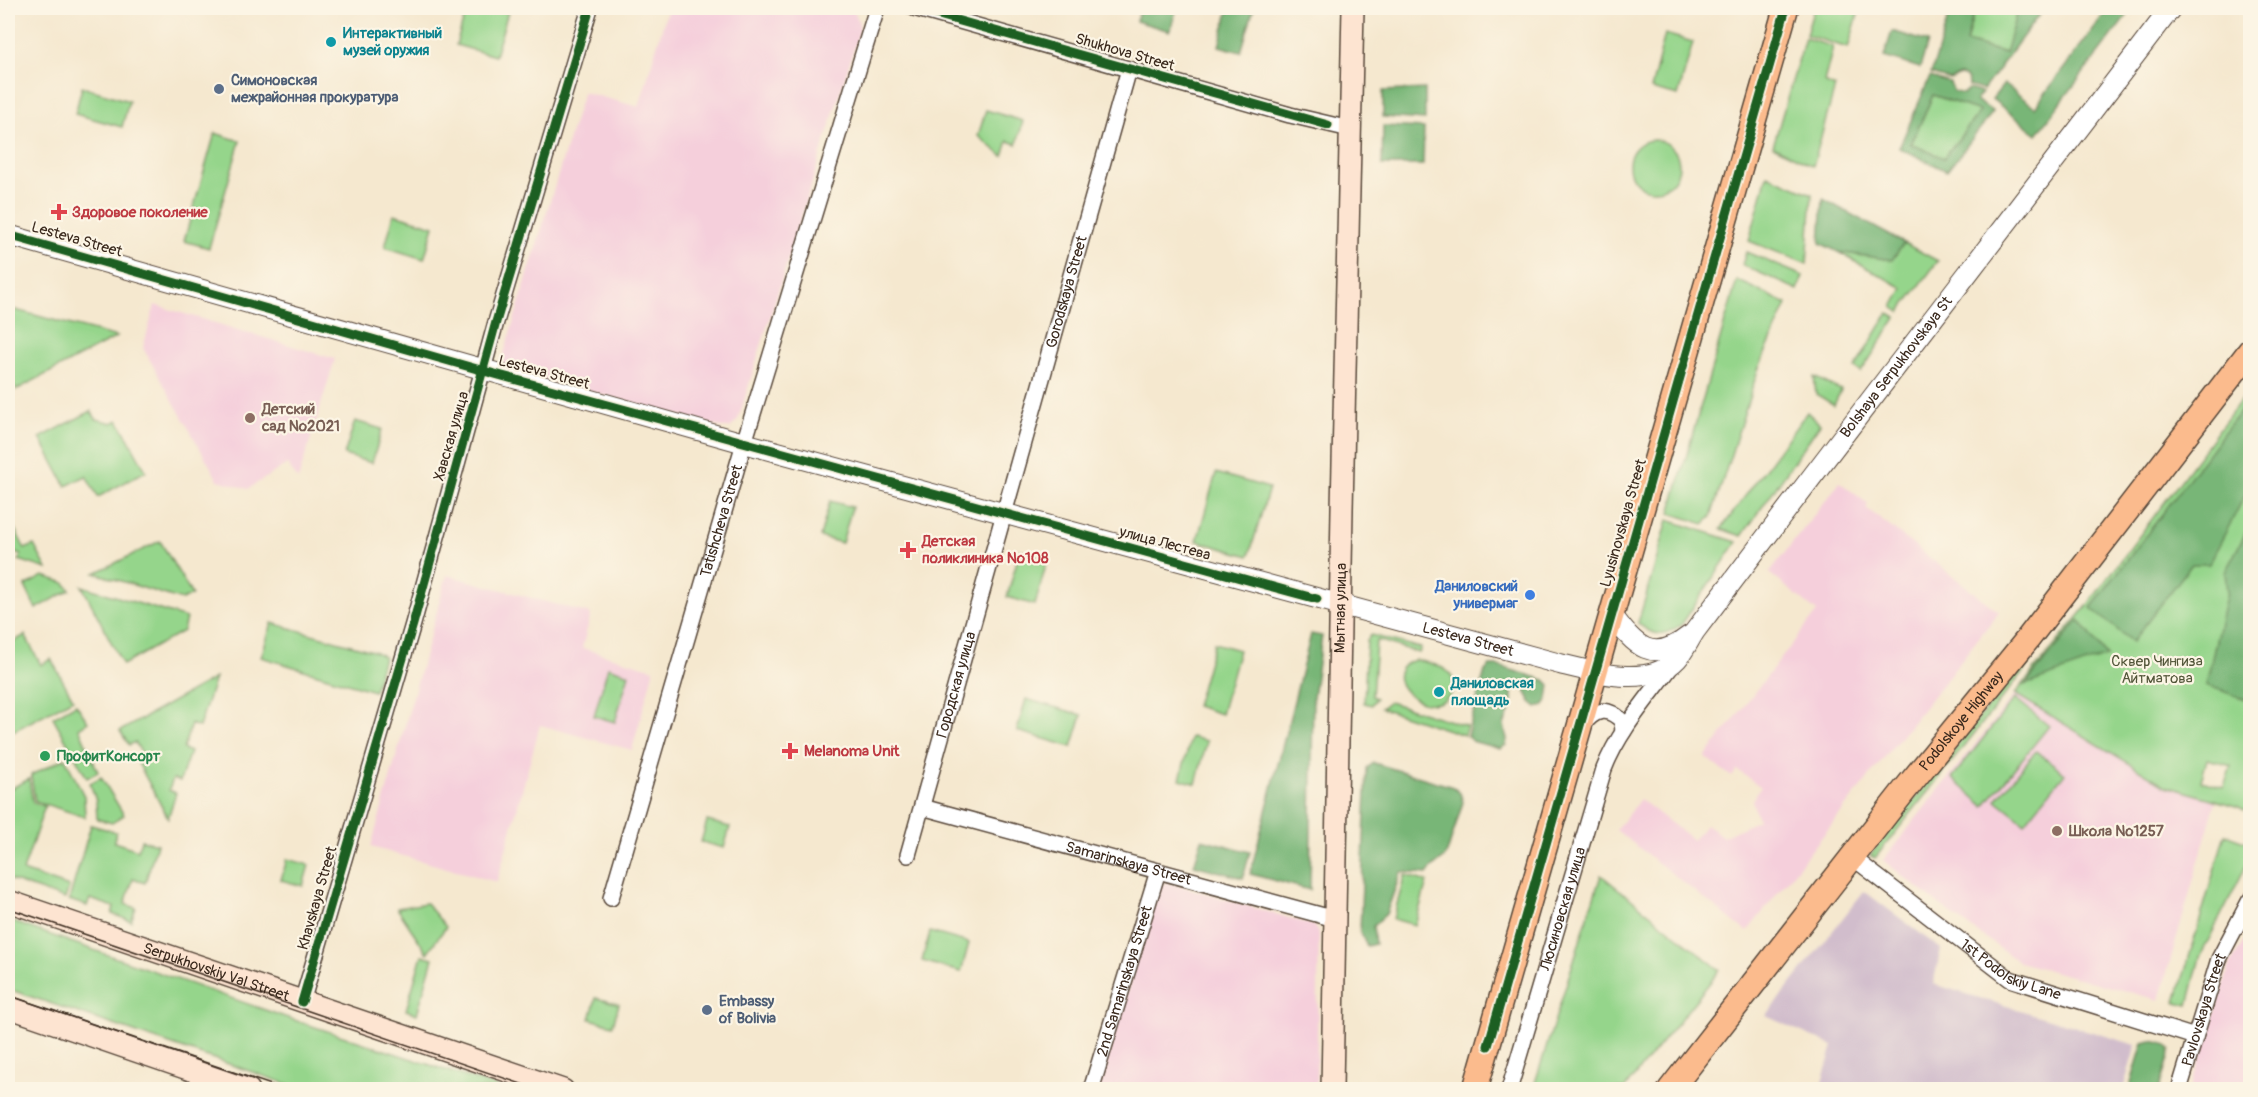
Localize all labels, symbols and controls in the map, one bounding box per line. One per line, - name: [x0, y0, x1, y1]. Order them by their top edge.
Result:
- place label: Интерактивный музей оружия: [343, 24, 442, 60]
- street label: Shukhova Street: [1073, 29, 1178, 76]
- marker: Интерактивный музей оружия: [324, 35, 338, 49]
- place label: Симоновская межрайонная прокуратура: [231, 71, 398, 107]
- marker: Симоновская межрайонная прокуратура: [212, 82, 226, 96]
- marker: Здоровое поколение: [50, 203, 68, 221]
- place label: Здоровое поколение: [72, 203, 208, 222]
- street label: Lesteva Street: [29, 217, 125, 262]
- street label: Gorodskaya Street: [1042, 233, 1092, 350]
- street label: Bolshaya Serpukhovskaya St: [1836, 292, 1957, 442]
- street label: Lesteva Street: [496, 351, 592, 394]
- street label: Хавская улица: [430, 389, 473, 483]
- place label: Детский сад №2021: [261, 400, 340, 436]
- marker: Детский сад №2021: [243, 411, 257, 425]
- street label: Lyusinovskaya Street: [1596, 456, 1651, 589]
- street label: Tatishcheva Street: [696, 462, 747, 579]
- street label: улица Лестева: [1116, 522, 1213, 565]
- place label: Детская поликлиника №108: [921, 532, 1049, 568]
- marker: Детская поликлиника №108: [899, 541, 917, 559]
- street label: Мытная улица: [1331, 563, 1351, 653]
- place label: Даниловский универмаг: [1434, 577, 1519, 613]
- marker: Даниловский универмаг: [1523, 588, 1537, 602]
- street label: Lesteva Street: [1420, 618, 1517, 661]
- street label: Городская улица: [932, 629, 980, 740]
- park label: Сквер Чингиза Айтматова: [2111, 652, 2203, 688]
- street label: Podolskoye Highway: [1915, 667, 2008, 775]
- place label: Даниловская площадь: [1450, 674, 1534, 710]
- marker: Даниловская площадь: [1432, 685, 1446, 699]
- marker: Melanoma Unit: [781, 742, 799, 760]
- place label: Melanoma Unit: [804, 742, 900, 761]
- place label: ПрофитКонсорт: [57, 747, 161, 766]
- marker: ПрофитКонсорт: [38, 749, 52, 763]
- place label: Школа №1257: [2068, 822, 2164, 841]
- marker: Школа №1257: [2050, 824, 2064, 838]
- street label: Samarinskaya Street: [1063, 837, 1194, 890]
- street label: Khavskaya Street: [294, 843, 342, 952]
- street label: Люсиновская улица: [1536, 845, 1590, 974]
- street label: 2nd Samarinskaya Street: [1093, 902, 1157, 1059]
- street label: 1st Podolskiy Lane: [1956, 935, 2064, 1005]
- street label: Serpukhovskiy Val Street: [141, 939, 293, 1006]
- street label: Pavlovskaya Street: [2178, 949, 2231, 1069]
- place label: Embassy of Bolivia: [718, 992, 776, 1028]
- marker: Embassy of Bolivia: [700, 1003, 714, 1017]

